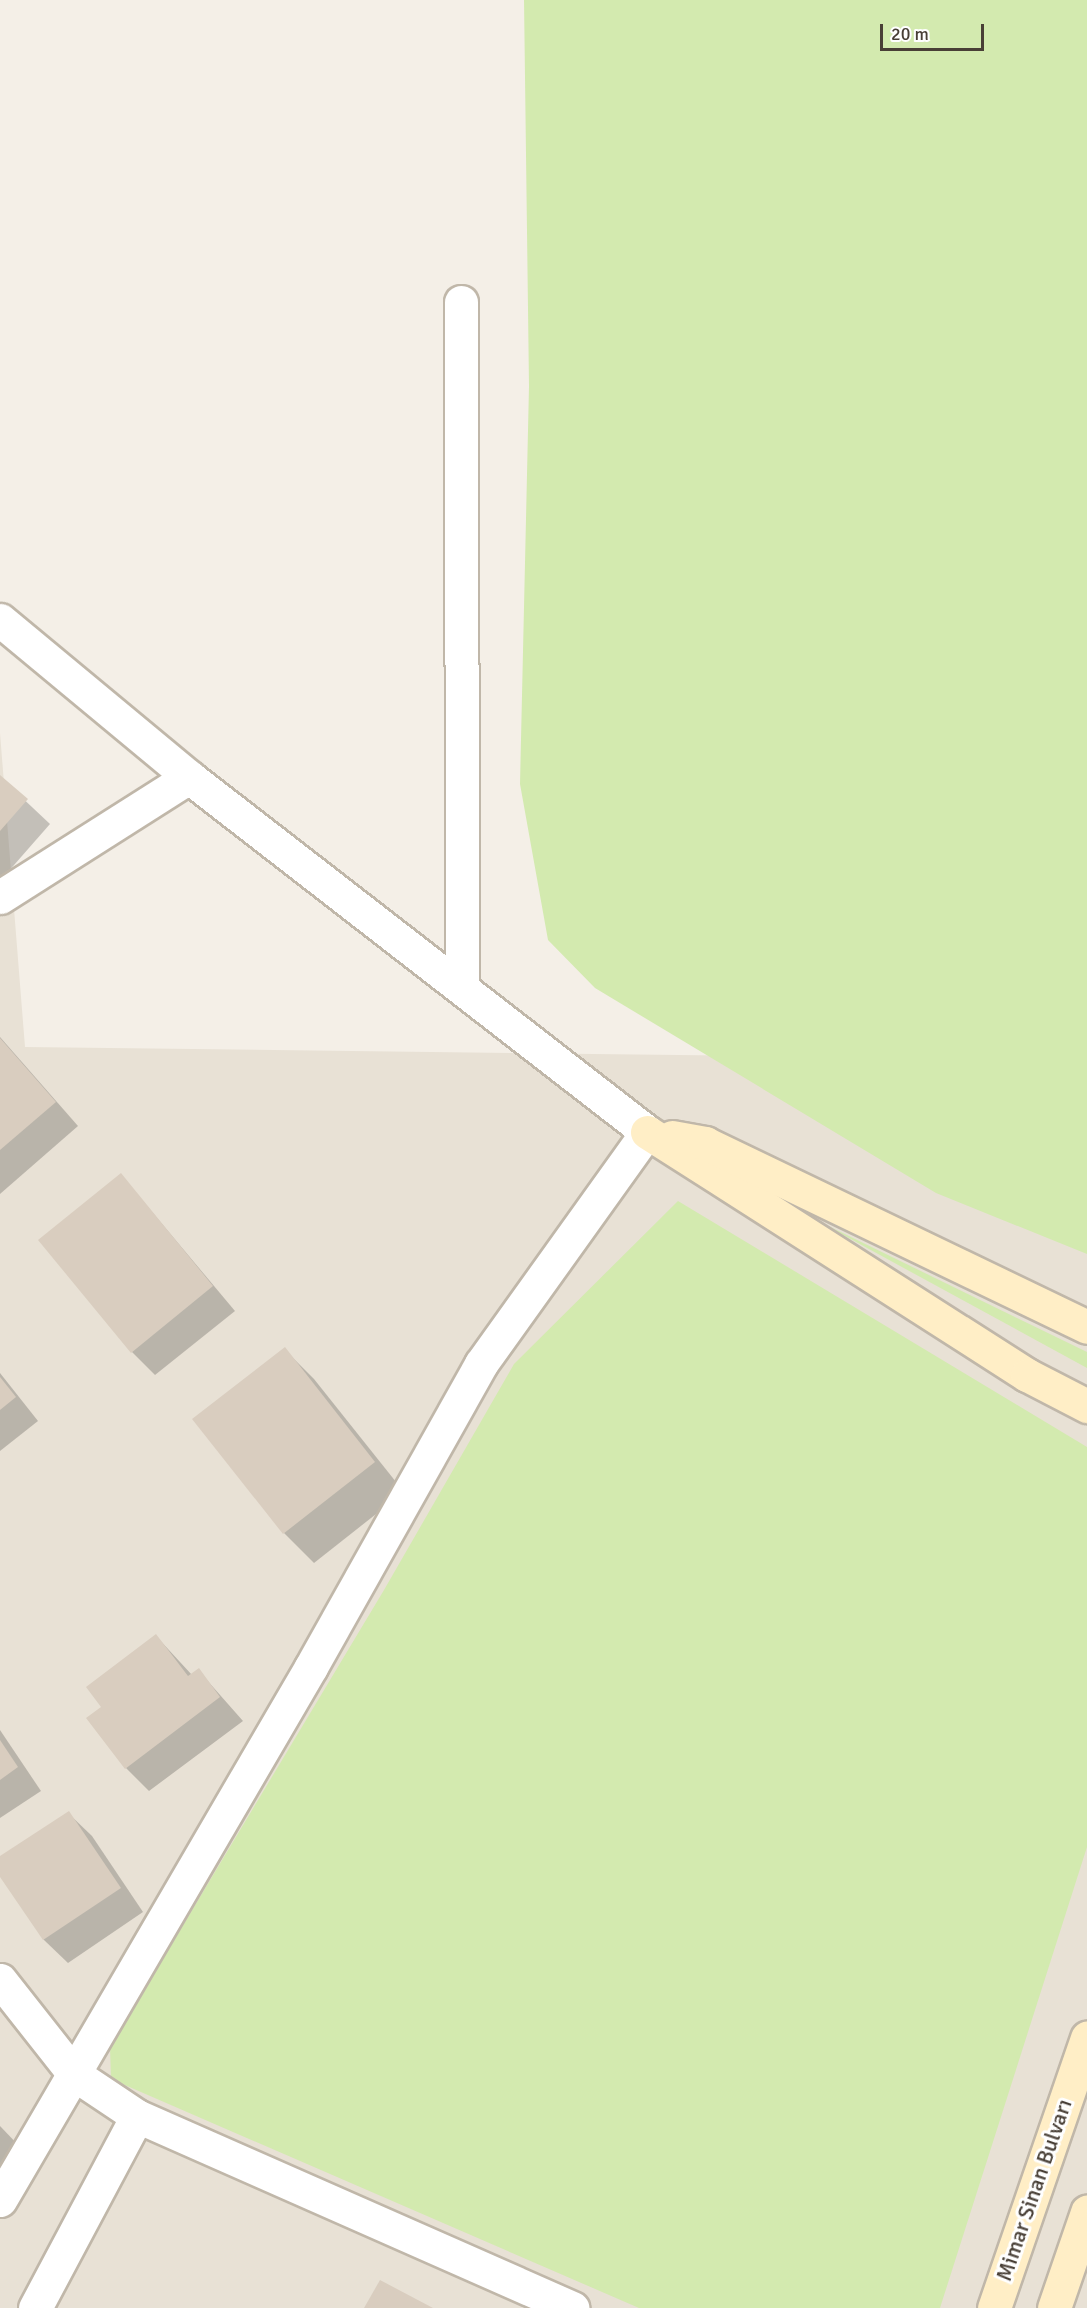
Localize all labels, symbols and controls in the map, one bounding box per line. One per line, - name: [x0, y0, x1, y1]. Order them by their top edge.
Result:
- scale bar: [883, 12, 986, 50]
- text: 20 m: [891, 23, 929, 45]
- street label: Mimar Sinan Bulvarı: [990, 2096, 1078, 2284]

